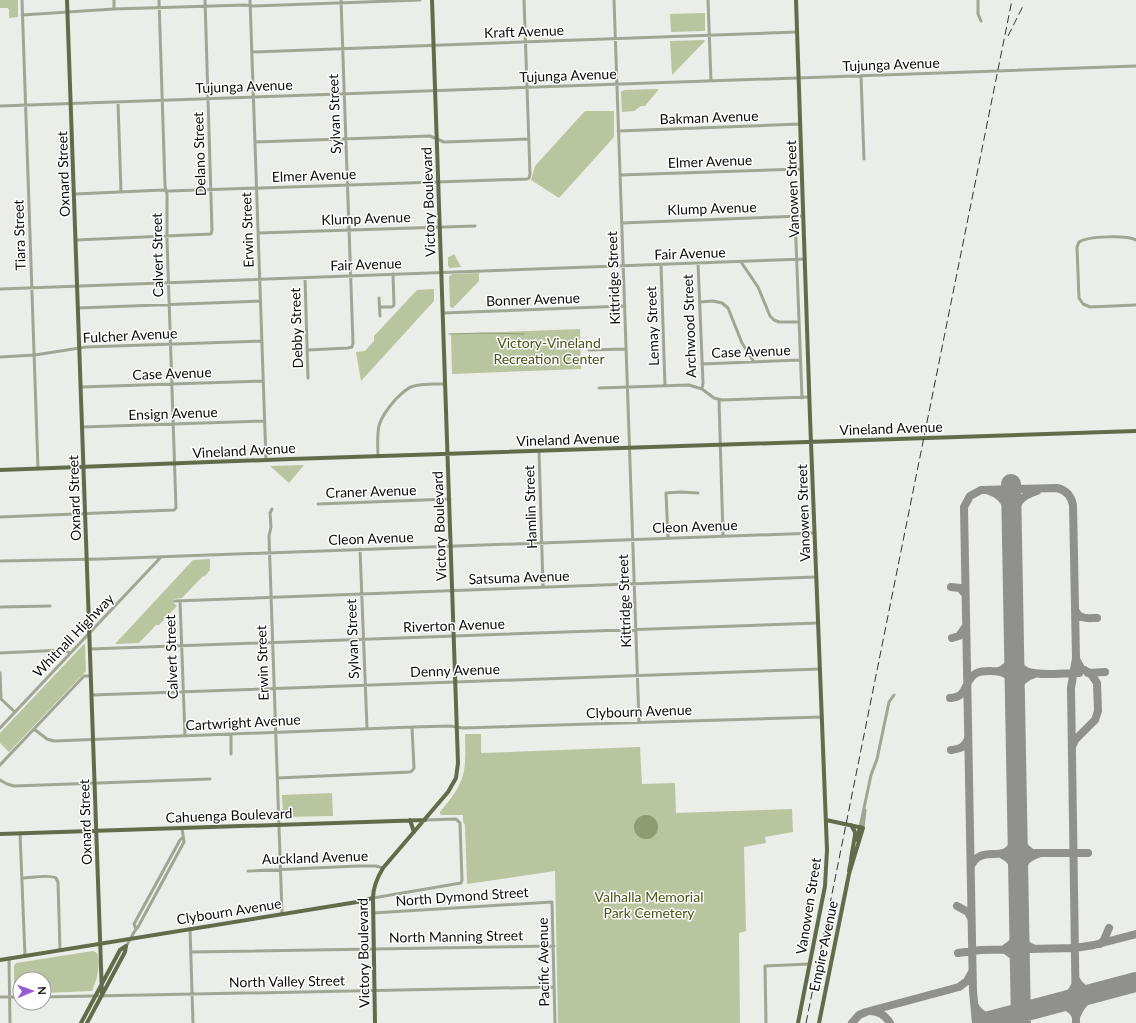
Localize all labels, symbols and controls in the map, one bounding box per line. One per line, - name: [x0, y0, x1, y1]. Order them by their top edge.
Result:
- street label: Kraft Avenue: [484, 21, 564, 41]
- street label: Tujunga Avenue: [842, 54, 940, 74]
- street label: Tujunga Avenue: [519, 65, 617, 85]
- street label: Sylvan Street: [324, 74, 344, 154]
- street label: Tujunga Avenue: [195, 76, 293, 96]
- street label: Bakman Avenue: [659, 107, 759, 127]
- street label: Delano Street: [189, 112, 209, 196]
- street label: Oxnard Street: [53, 131, 73, 217]
- street label: Vanowen Street: [782, 140, 802, 238]
- street label: Victory Boulevard: [418, 147, 438, 257]
- street label: Elmer Avenue: [667, 151, 753, 171]
- street label: Elmer Avenue: [271, 165, 357, 185]
- street label: Erwin Street: [237, 192, 257, 268]
- street label: Klump Avenue: [667, 198, 757, 218]
- street label: Tiara Street: [9, 199, 29, 271]
- street label: Klump Avenue: [321, 208, 411, 228]
- street label: Calvert Street: [148, 213, 166, 297]
- street label: Kittridge Street: [603, 231, 623, 325]
- street label: Fair Avenue: [654, 243, 726, 263]
- street label: Fair Avenue: [330, 254, 402, 274]
- street label: Archwood Street: [679, 274, 699, 378]
- street label: Lemay Street: [642, 286, 662, 366]
- street label: Debby Street: [286, 287, 306, 369]
- street label: Bonner Avenue: [486, 289, 580, 309]
- street label: Fulcher Avenue: [82, 324, 178, 346]
- park label: Victory-Vineland Recreation Center: [493, 334, 605, 367]
- street label: Case Avenue: [711, 341, 791, 361]
- street label: Case Avenue: [132, 363, 212, 383]
- street label: Ensign Avenue: [128, 403, 218, 423]
- street label: Vineland Avenue: [839, 418, 943, 438]
- street label: Vineland Avenue: [516, 429, 620, 449]
- street label: Vineland Avenue: [192, 439, 296, 461]
- street label: Oxnard Street: [64, 455, 84, 541]
- street label: Vanowen Street: [793, 464, 813, 562]
- street label: Hamlin Street: [520, 465, 540, 549]
- street label: Victory Boulevard: [429, 471, 449, 581]
- street label: Craner Avenue: [325, 481, 417, 501]
- street label: Cleon Avenue: [652, 516, 738, 536]
- street label: Cleon Avenue: [328, 528, 414, 548]
- street label: Kittridge Street: [614, 554, 634, 648]
- street label: Satsuma Avenue: [468, 567, 570, 587]
- street label: Whitnall Highway: [29, 589, 118, 680]
- street label: Sylvan Street: [342, 599, 362, 679]
- street label: Calvert Street: [161, 614, 181, 700]
- street label: Riverton Avenue: [403, 615, 505, 635]
- street label: Erwin Street: [252, 625, 272, 701]
- street label: Denny Avenue: [410, 660, 500, 680]
- street label: Clybourn Avenue: [586, 701, 692, 721]
- street label: Cartwright Avenue: [185, 710, 301, 734]
- street label: Oxnard Street: [75, 779, 95, 865]
- street label: Cahuenga Boulevard: [165, 804, 293, 826]
- street label: Auckland Avenue: [262, 847, 368, 867]
- street label: Vanowen Street: [792, 856, 824, 956]
- street label: North Dymond Street: [395, 883, 529, 909]
- park label: Valhalla Memorial Park Cemetery: [595, 888, 703, 921]
- street label: Clybourn Avenue: [175, 894, 283, 928]
- street label: Victory Boulevard: [354, 898, 372, 1008]
- street label: Empire Avenue: [805, 899, 841, 993]
- street label: Pacific Avenue: [534, 917, 552, 1007]
- street label: North Manning Street: [389, 926, 523, 946]
- north arrow: [12, 971, 52, 1011]
- street label: North Valley Street: [229, 971, 345, 991]
- text: N: [36, 986, 49, 995]

